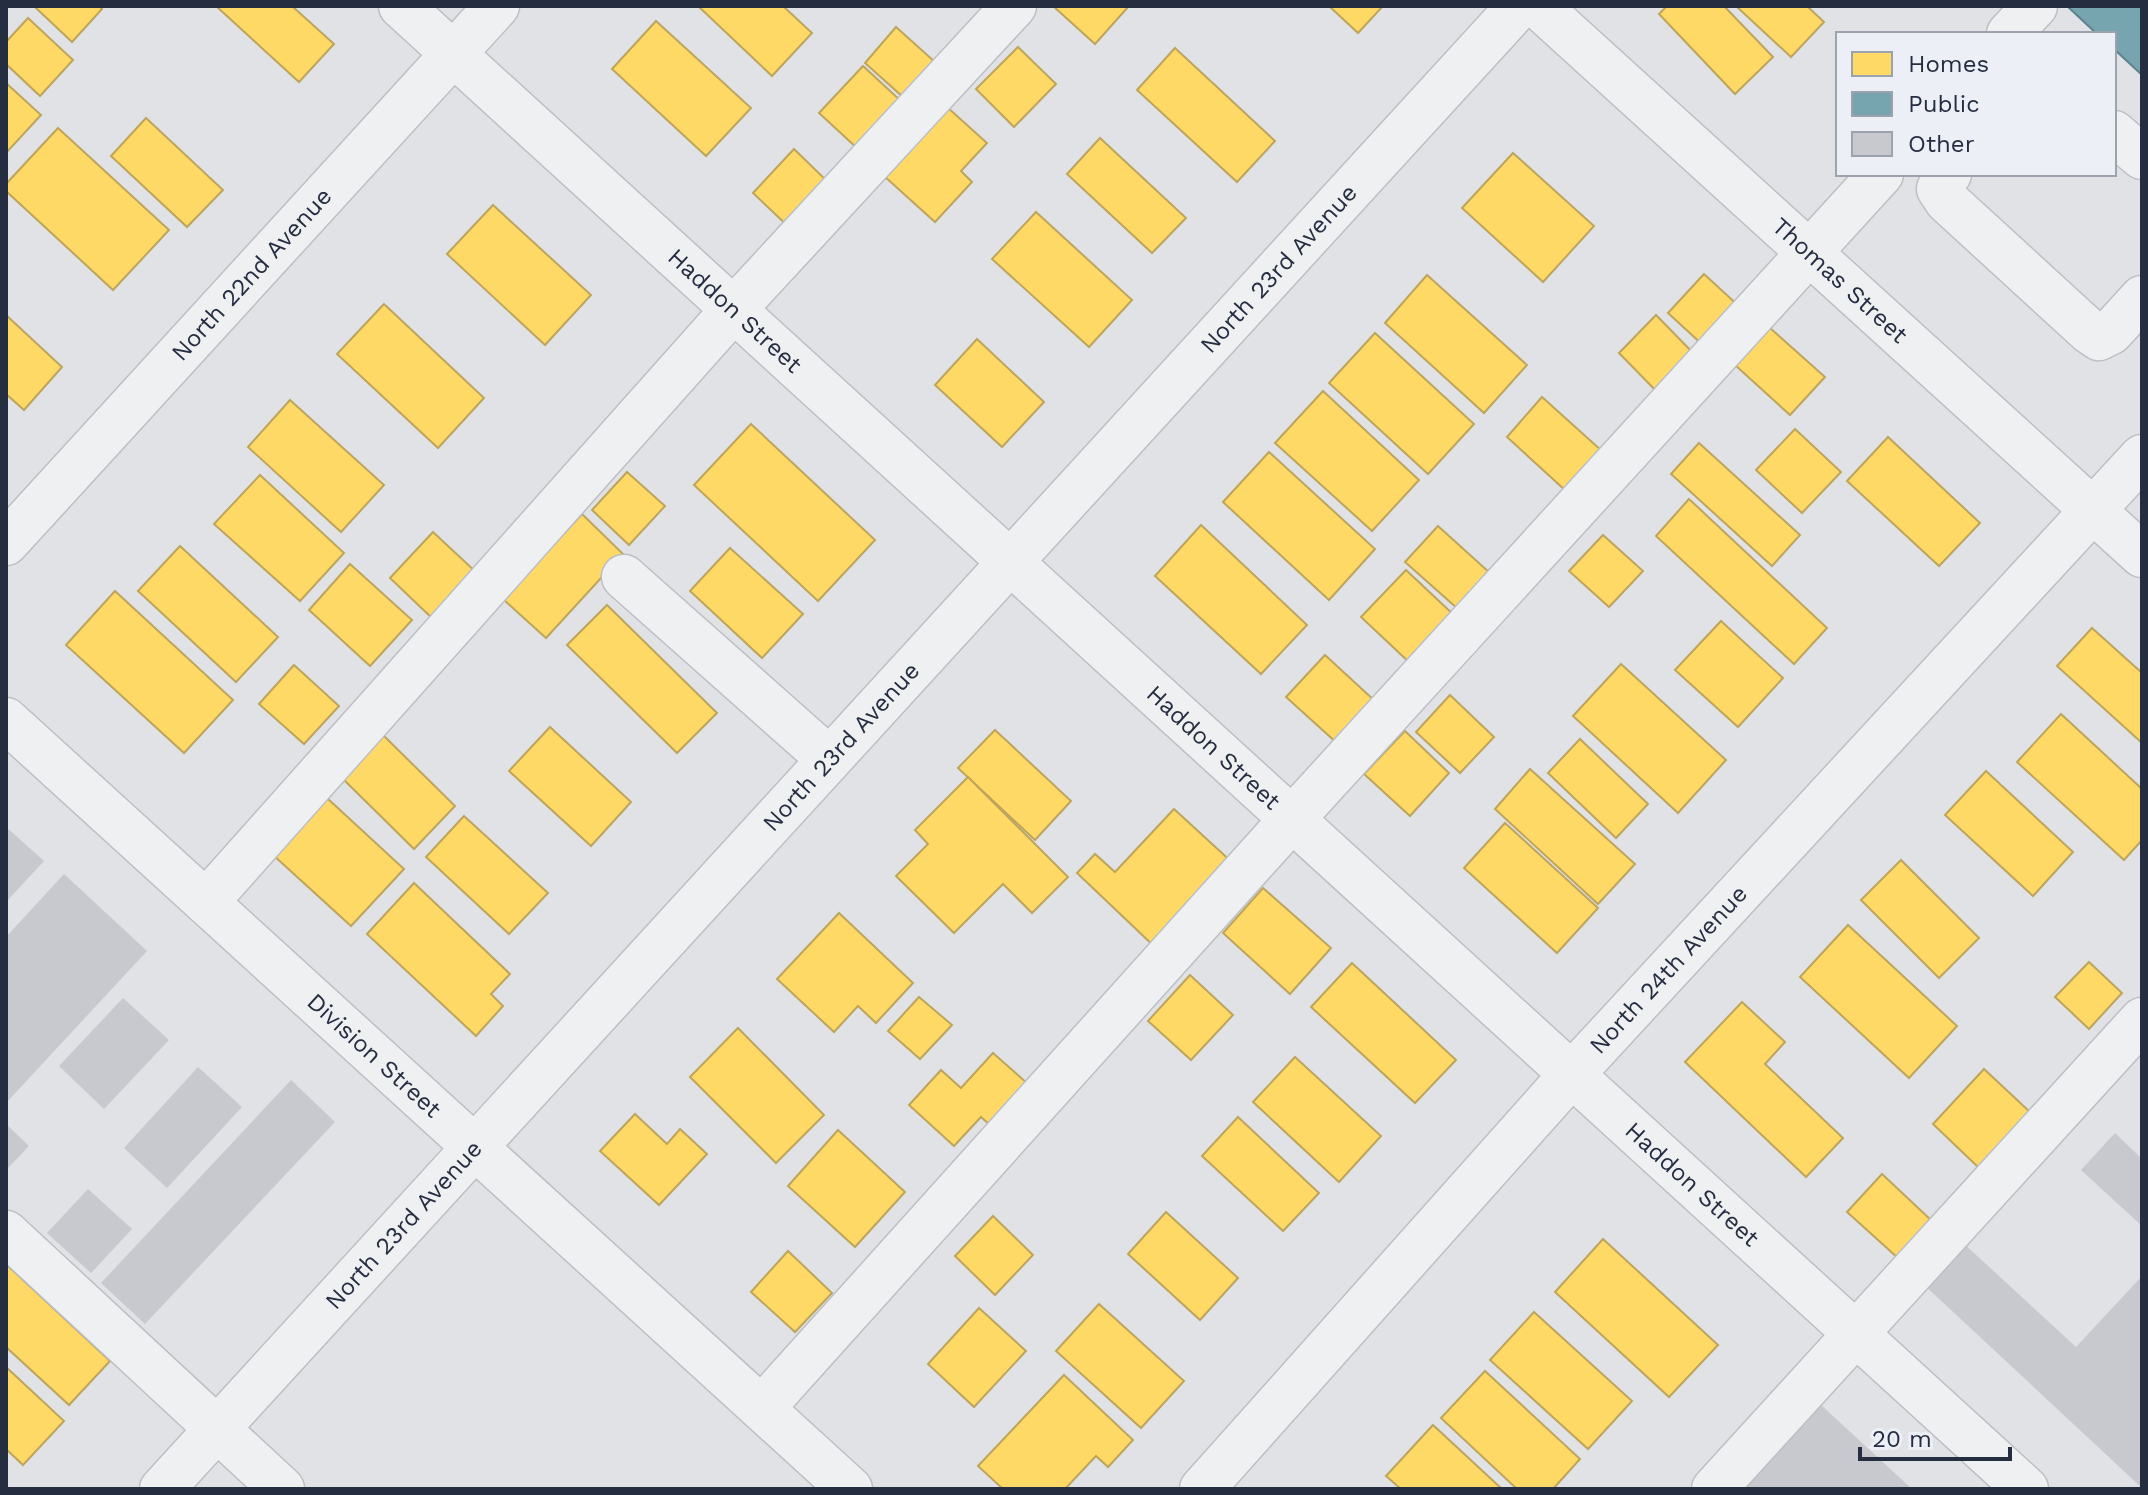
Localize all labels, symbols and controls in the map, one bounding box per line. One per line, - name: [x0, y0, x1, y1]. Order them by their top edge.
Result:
- legend: [1836, 32, 2116, 176]
- text: Homes: [1908, 50, 1989, 78]
- text: Public: [1908, 90, 1980, 118]
- text: Other: [1908, 130, 1975, 158]
- street label: North 23rd Avenue: [1194, 179, 1363, 359]
- street label: North 22nd Avenue: [166, 182, 338, 367]
- street label: Thomas Street: [1767, 212, 1913, 349]
- street label: Haddon Street: [662, 243, 807, 379]
- street label: North 23rd Avenue: [757, 657, 925, 837]
- street label: Haddon Street: [1141, 680, 1286, 815]
- street label: North 24th Avenue: [1584, 880, 1753, 1060]
- street label: Division Street: [301, 987, 447, 1123]
- street label: Haddon Street: [1620, 1116, 1765, 1252]
- street label: North 23rd Avenue: [320, 1135, 488, 1315]
- scale bar: [1860, 1411, 2010, 1461]
- text: 20 m: [1872, 1425, 1932, 1453]

